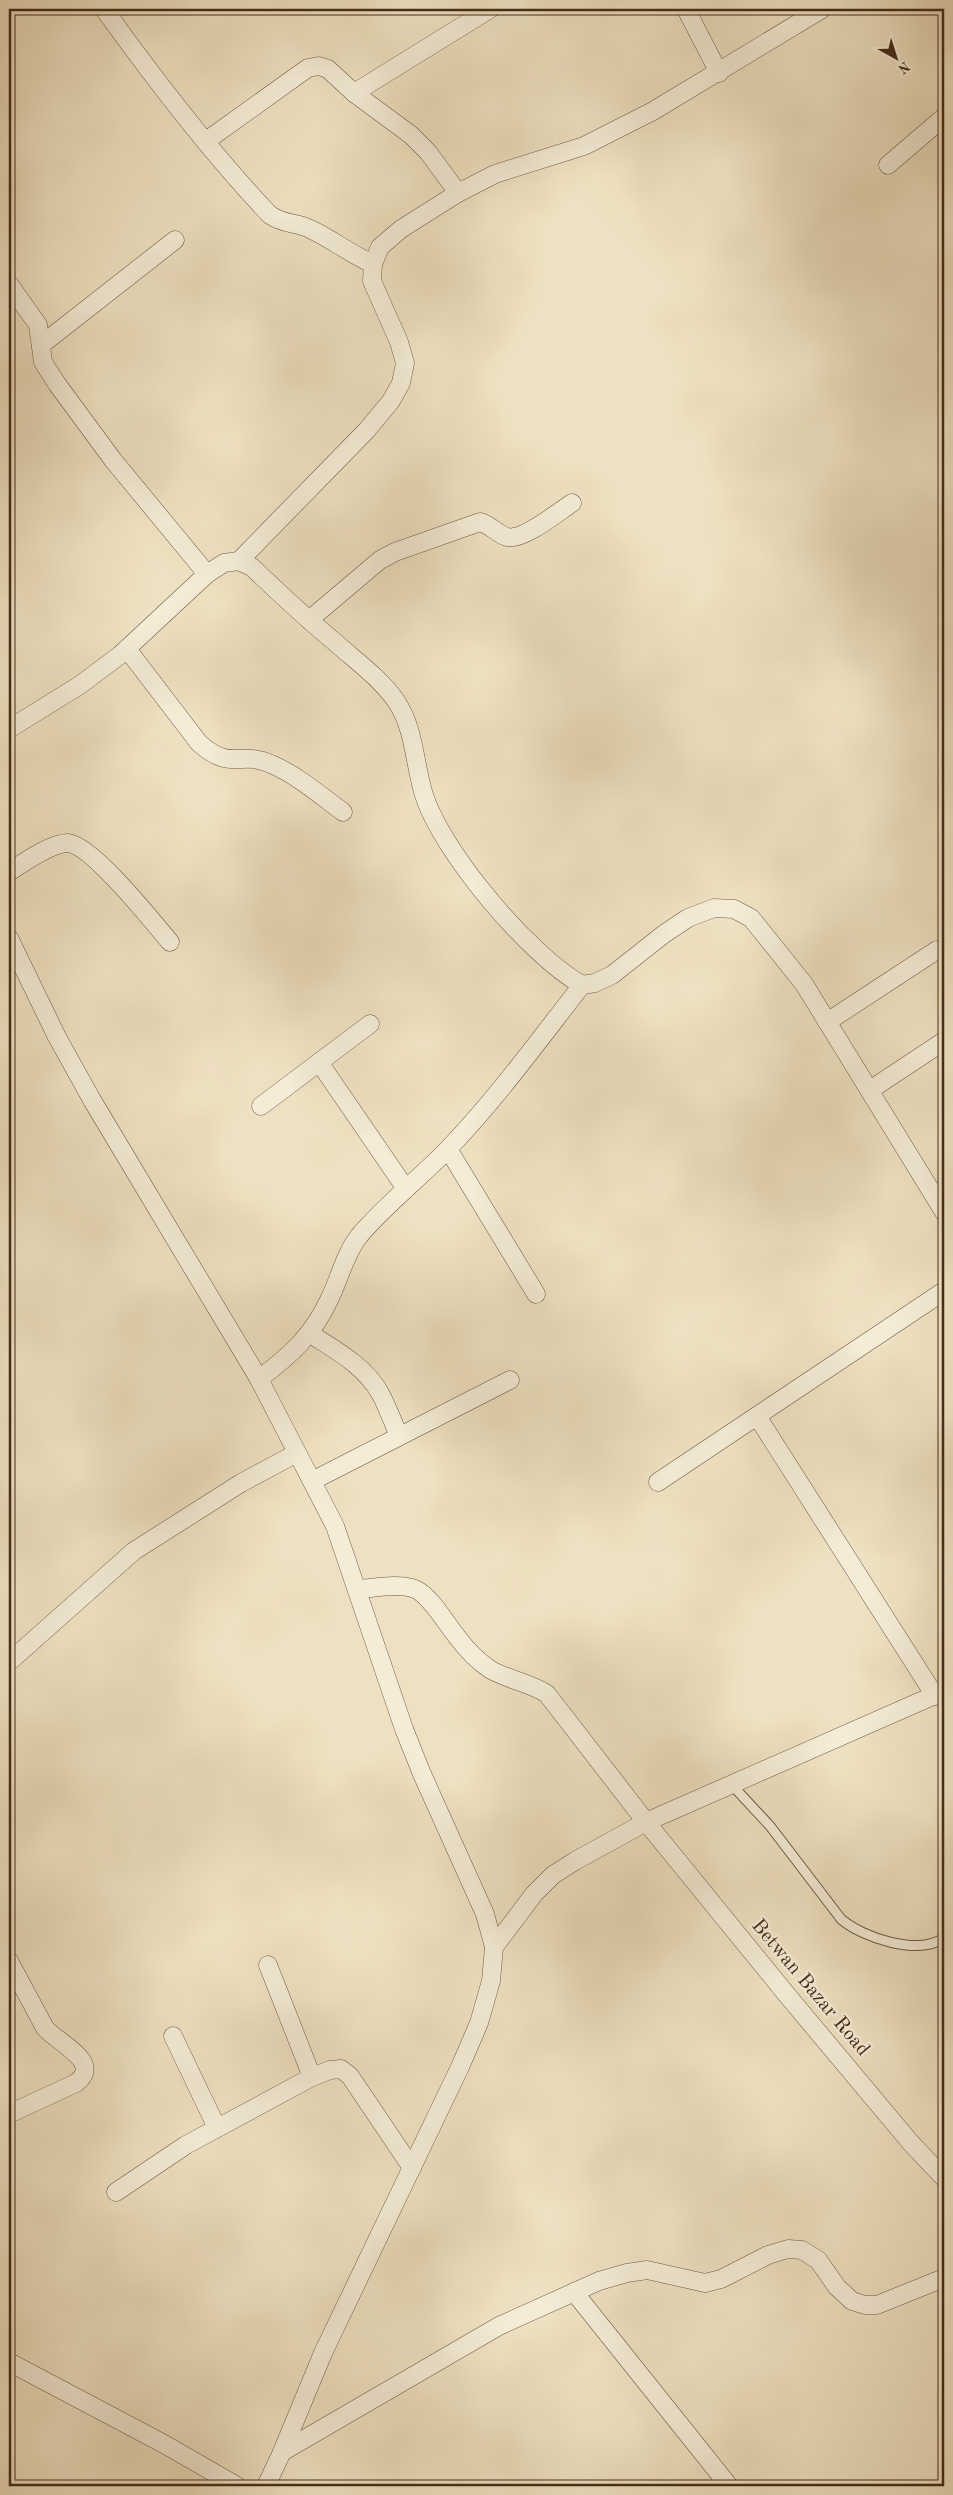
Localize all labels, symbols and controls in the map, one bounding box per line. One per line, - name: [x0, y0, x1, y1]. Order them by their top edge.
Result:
- north arrow: [870, 32, 920, 82]
- text: N: [895, 59, 912, 76]
- street label: Betwan Bazar Road: [747, 1916, 873, 2060]

